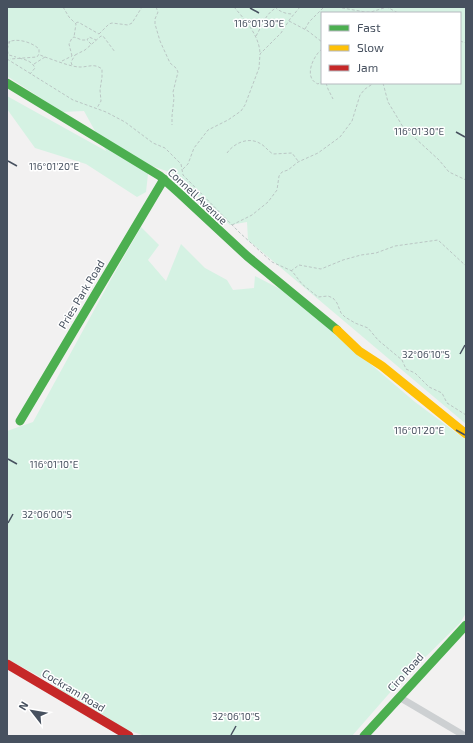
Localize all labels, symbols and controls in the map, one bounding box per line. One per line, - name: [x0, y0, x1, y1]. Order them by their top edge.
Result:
- legend: [321, 12, 461, 84]
- text: 116°01'30"E: [234, 17, 284, 29]
- text: Fast: [357, 20, 381, 34]
- text: Slow: [357, 40, 384, 54]
- text: Jam: [357, 60, 378, 74]
- text: 116°01'30"E: [394, 125, 444, 137]
- text: 116°01'20"E: [29, 160, 79, 172]
- street label: Connell Avenue: [166, 165, 230, 227]
- street label: Pries Park Road: [55, 257, 107, 331]
- text: 32°06'10"S: [402, 348, 450, 360]
- text: 116°01'20"E: [394, 424, 444, 436]
- text: 116°01'10"E: [30, 458, 79, 470]
- text: 32°06'00"S: [22, 508, 72, 520]
- street label: Ciro Road: [384, 650, 426, 694]
- street label: Cockram Road: [40, 666, 108, 714]
- north arrow: [12, 691, 52, 731]
- text: N: [15, 699, 31, 712]
- text: 32°06'10"S: [212, 710, 260, 722]

